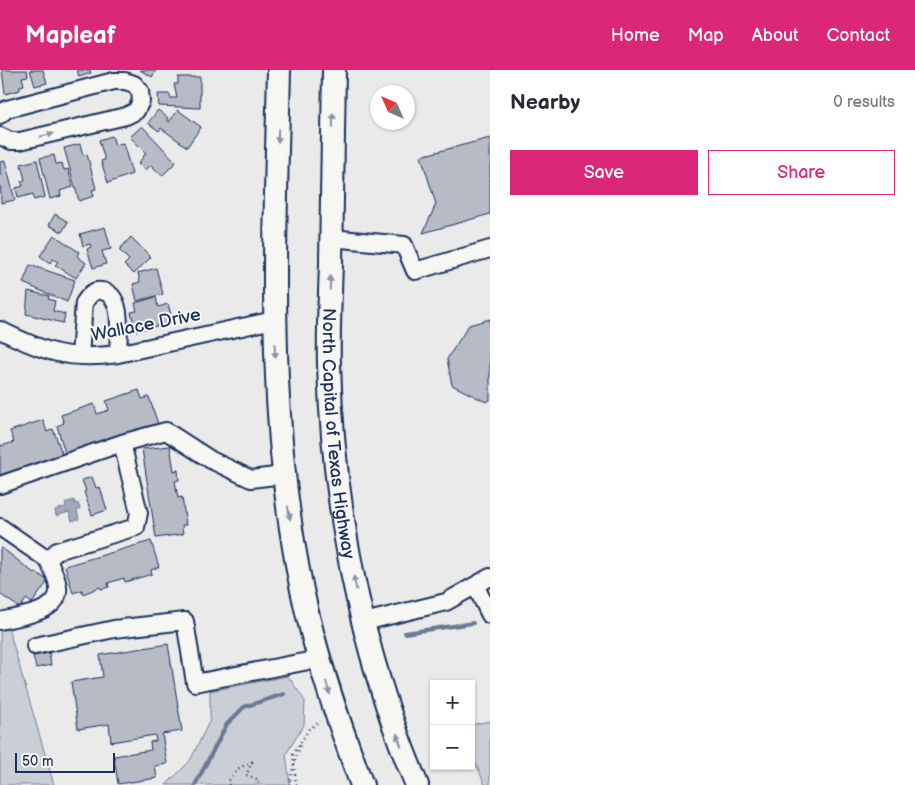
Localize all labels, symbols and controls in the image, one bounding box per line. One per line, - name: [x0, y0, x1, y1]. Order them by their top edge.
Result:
- text: Mapleaf: [25, 21, 116, 50]
- text: Home: [611, 25, 660, 46]
- text: Map: [688, 25, 724, 46]
- text: About: [752, 25, 799, 46]
- text: Contact: [827, 25, 890, 46]
- north arrow: [370, 85, 415, 130]
- text: Nearby: [510, 90, 580, 115]
- text: 0 results: [833, 93, 895, 112]
- one-way arrow: [329, 112, 337, 128]
- one-way arrow: [273, 128, 281, 144]
- one-way arrow: [39, 131, 54, 139]
- button: Save: [510, 150, 698, 195]
- button: Share: [708, 150, 895, 195]
- one-way arrow: [326, 275, 334, 291]
- street label: Wallace Drive: [89, 304, 203, 346]
- street label: North Capital of Texas Highway: [318, 308, 360, 561]
- one-way arrow: [272, 343, 280, 359]
- one-way arrow: [286, 505, 294, 521]
- one-way arrow: [351, 576, 359, 591]
- map controls: [430, 680, 475, 770]
- button: +: [430, 680, 475, 725]
- one-way arrow: [324, 681, 332, 696]
- button: −: [430, 725, 475, 770]
- one-way arrow: [395, 732, 402, 747]
- scale bar: [15, 750, 115, 773]
- text: 50 m: [22, 753, 54, 770]

